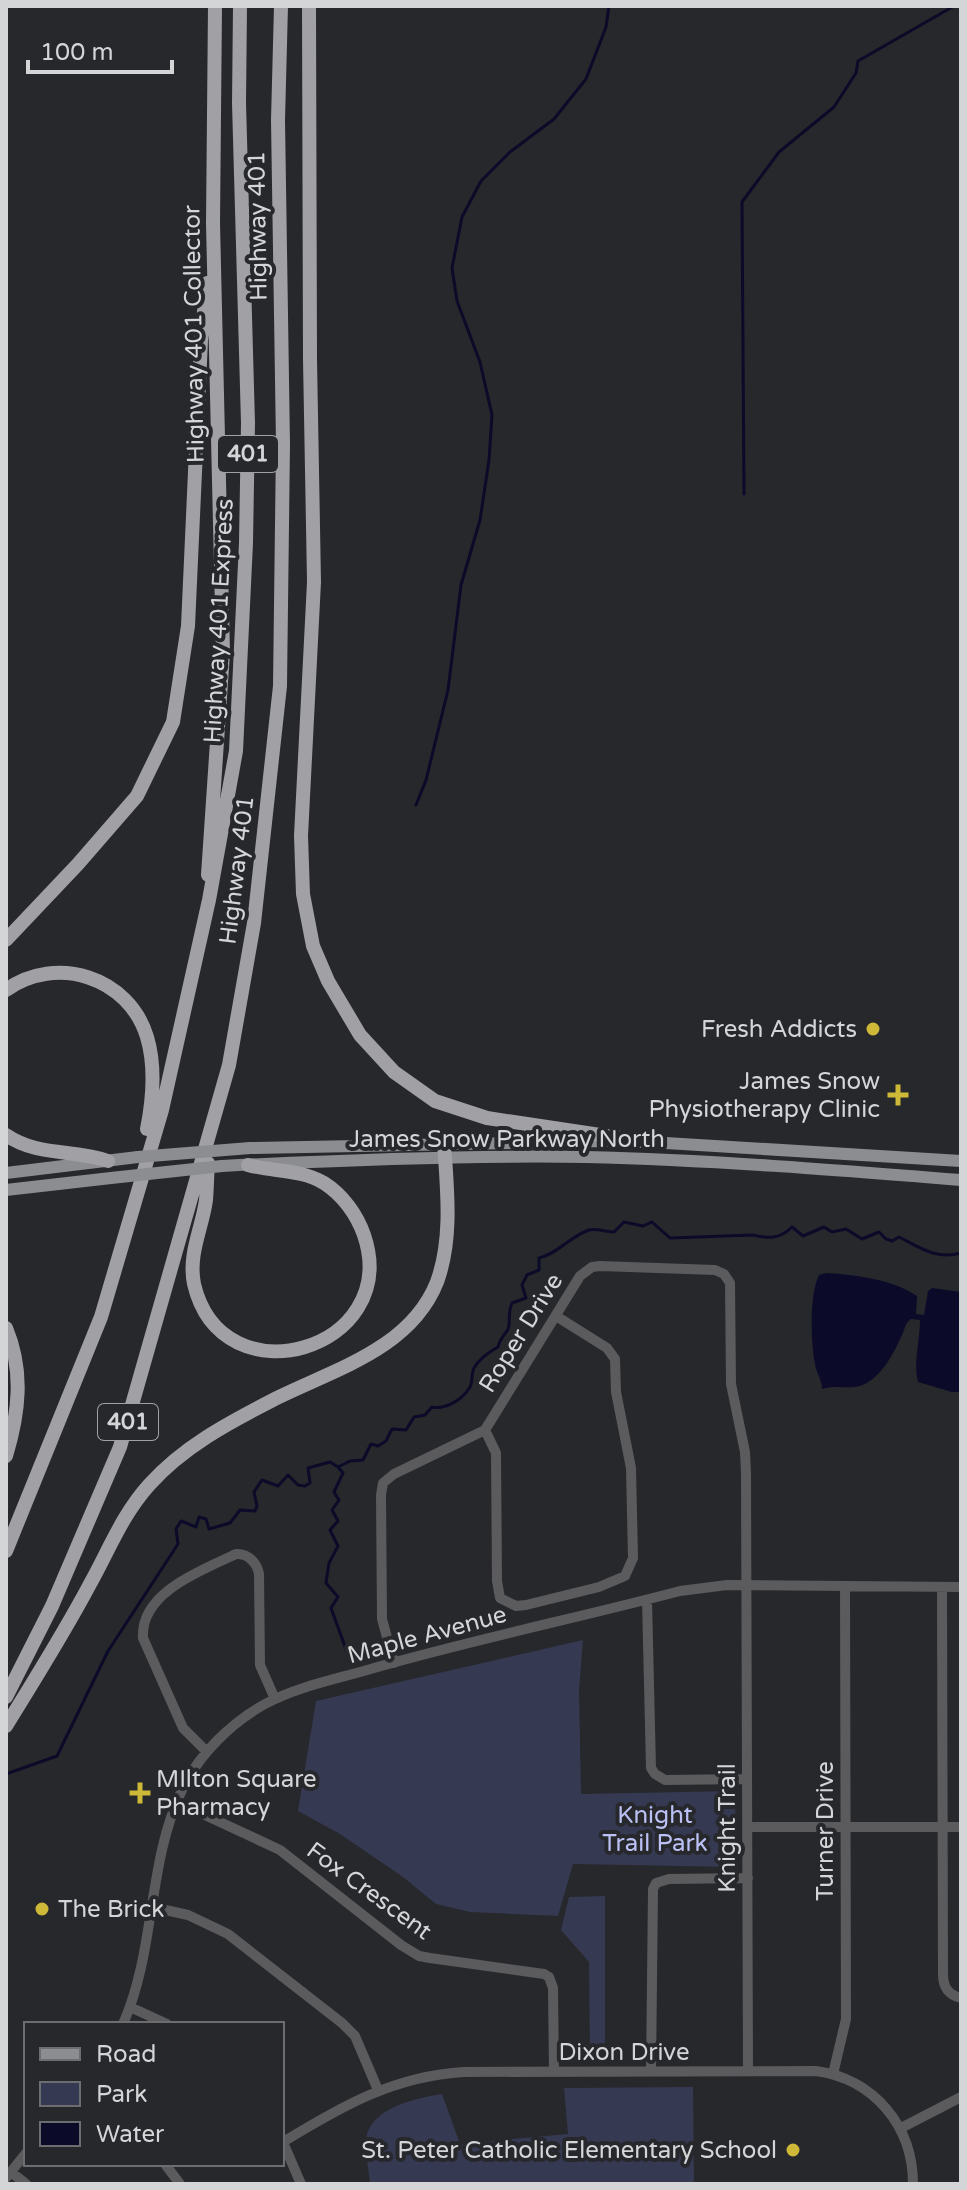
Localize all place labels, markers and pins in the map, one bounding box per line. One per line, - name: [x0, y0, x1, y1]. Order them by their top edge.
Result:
- place label: Fresh Addicts: [701, 1015, 857, 1044]
- marker: Fresh Addicts: [864, 1020, 882, 1038]
- place label: James Snow Physiotherapy Clinic: [649, 1067, 880, 1124]
- marker: James Snow Physiotherapy Clinic: [887, 1084, 909, 1106]
- place label: MIlton Square Pharmacy: [156, 1765, 317, 1822]
- marker: MIlton Square Pharmacy: [131, 1784, 149, 1802]
- place label: The Brick: [58, 1895, 164, 1924]
- marker: The Brick: [33, 1900, 51, 1918]
- place label: St. Peter Catholic Elementary School: [361, 2136, 777, 2165]
- marker: St. Peter Catholic Elementary School: [784, 2141, 802, 2159]

